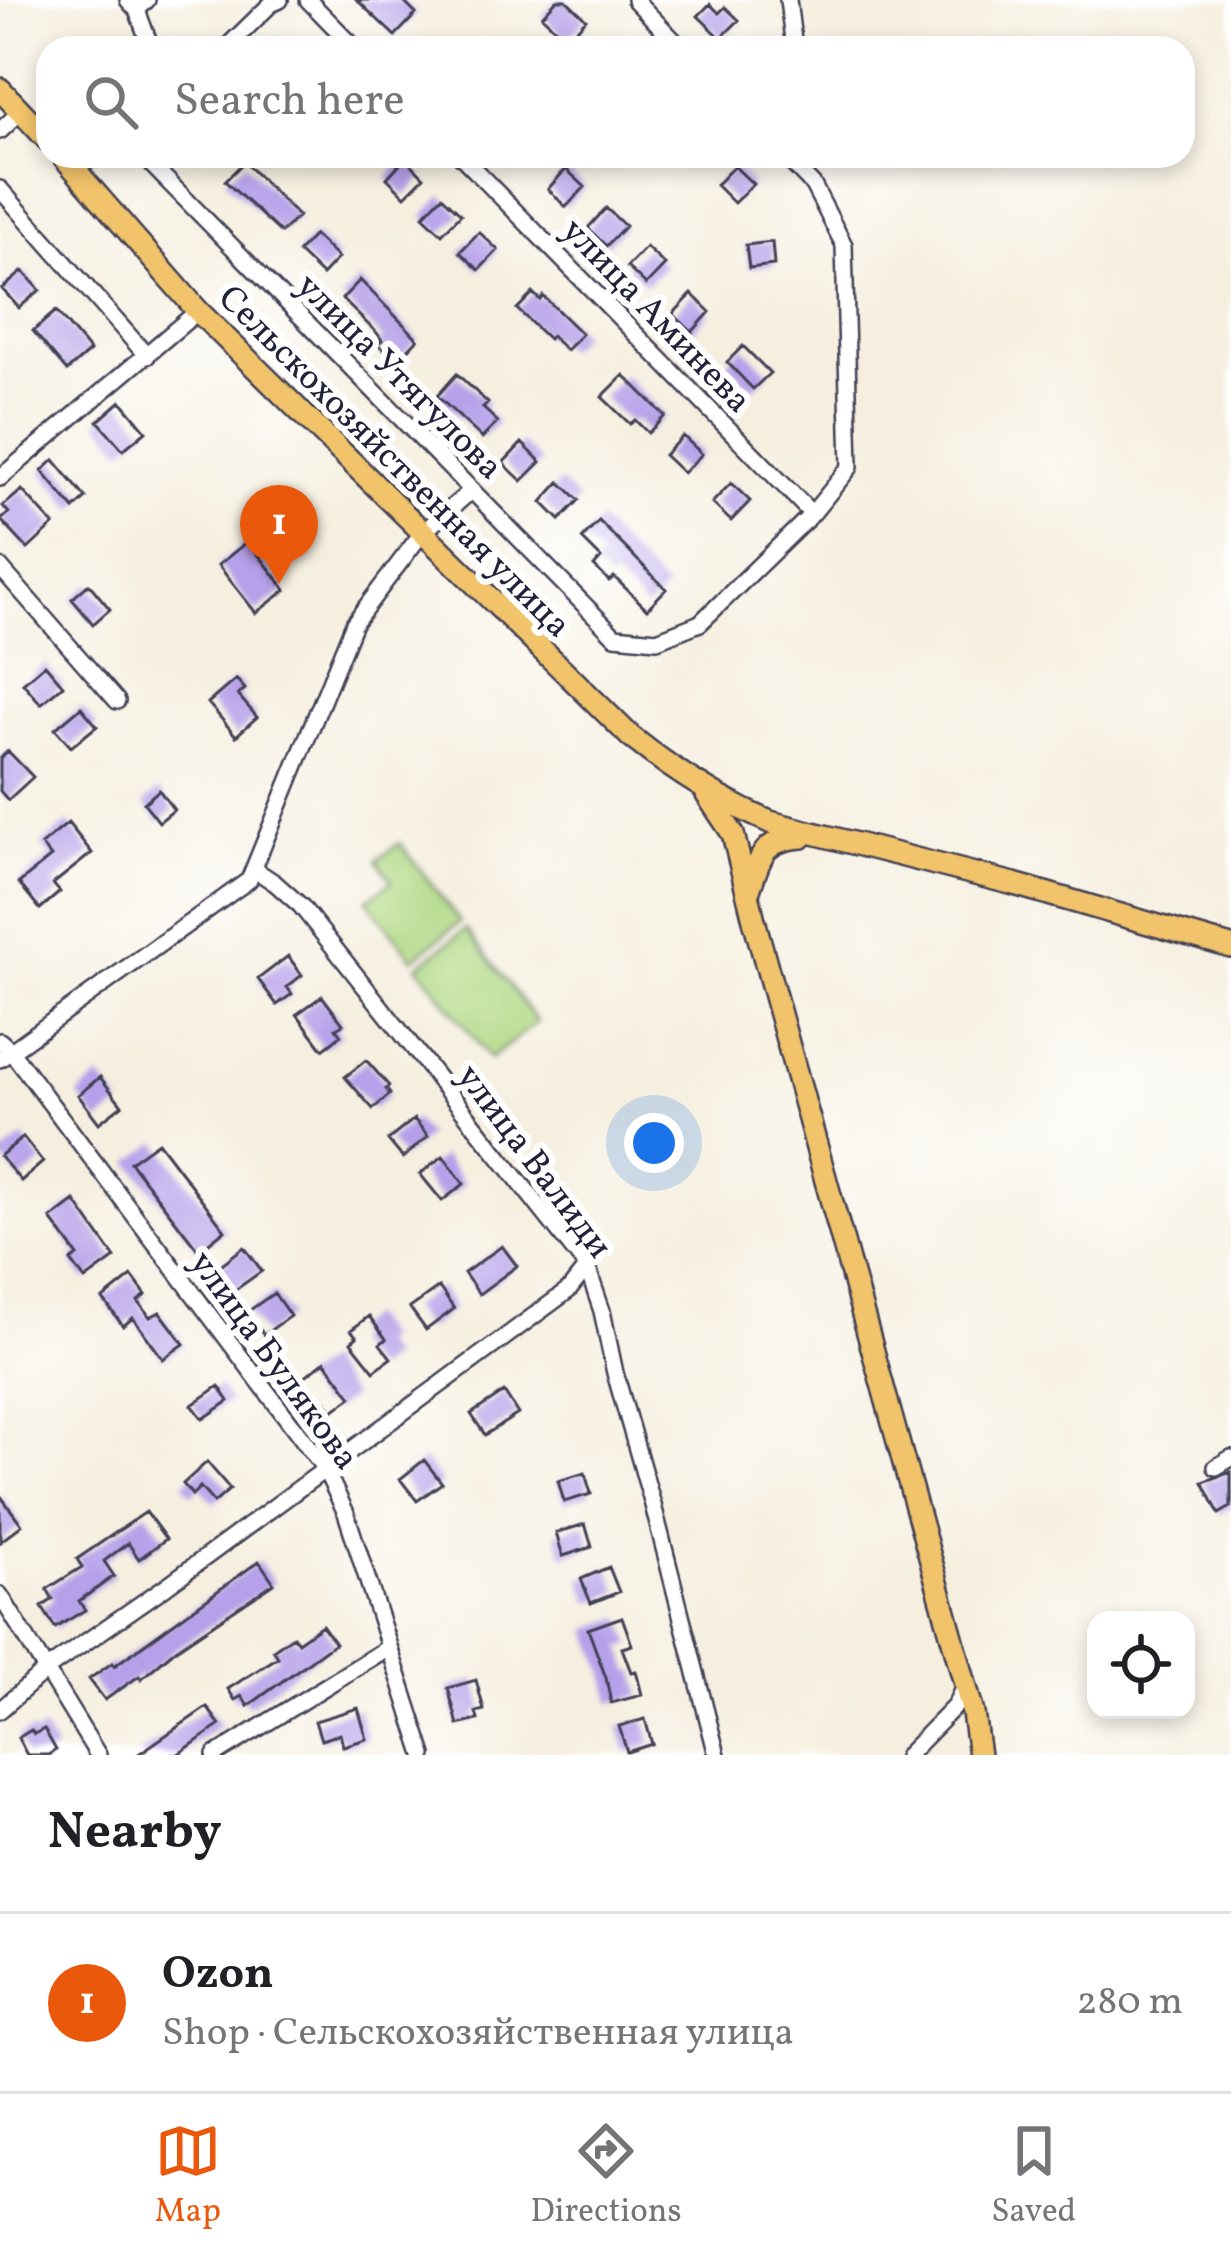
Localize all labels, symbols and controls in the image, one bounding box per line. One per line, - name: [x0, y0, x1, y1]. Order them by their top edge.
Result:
- search box: [36, 36, 1195, 168]
- icon: search: [78, 69, 144, 135]
- text: Search here: [174, 71, 405, 134]
- street label: улица Аминева: [549, 208, 762, 426]
- street label: улица Утягулова: [283, 263, 513, 493]
- street label: Сельскохозяйственная улица: [205, 275, 581, 651]
- pin: 1: [240, 485, 318, 584]
- street label: улица Валиди: [443, 1055, 622, 1270]
- your location: [624, 1113, 684, 1173]
- street label: улица Булякова: [176, 1241, 370, 1481]
- map controls: [1087, 1611, 1195, 1719]
- button: locate: [1087, 1611, 1195, 1719]
- text: Nearby: [48, 1798, 222, 1869]
- text: Ozon: [162, 1944, 274, 2007]
- text: 1: [79, 1976, 95, 2030]
- text: 280 m: [1076, 1976, 1183, 2030]
- text: Shop · Сельскохозяйственная улица: [162, 2007, 794, 2061]
- tab: Map: [155, 2118, 221, 2236]
- tab: Directions: [530, 2118, 682, 2236]
- tab: Saved: [991, 2118, 1076, 2236]

